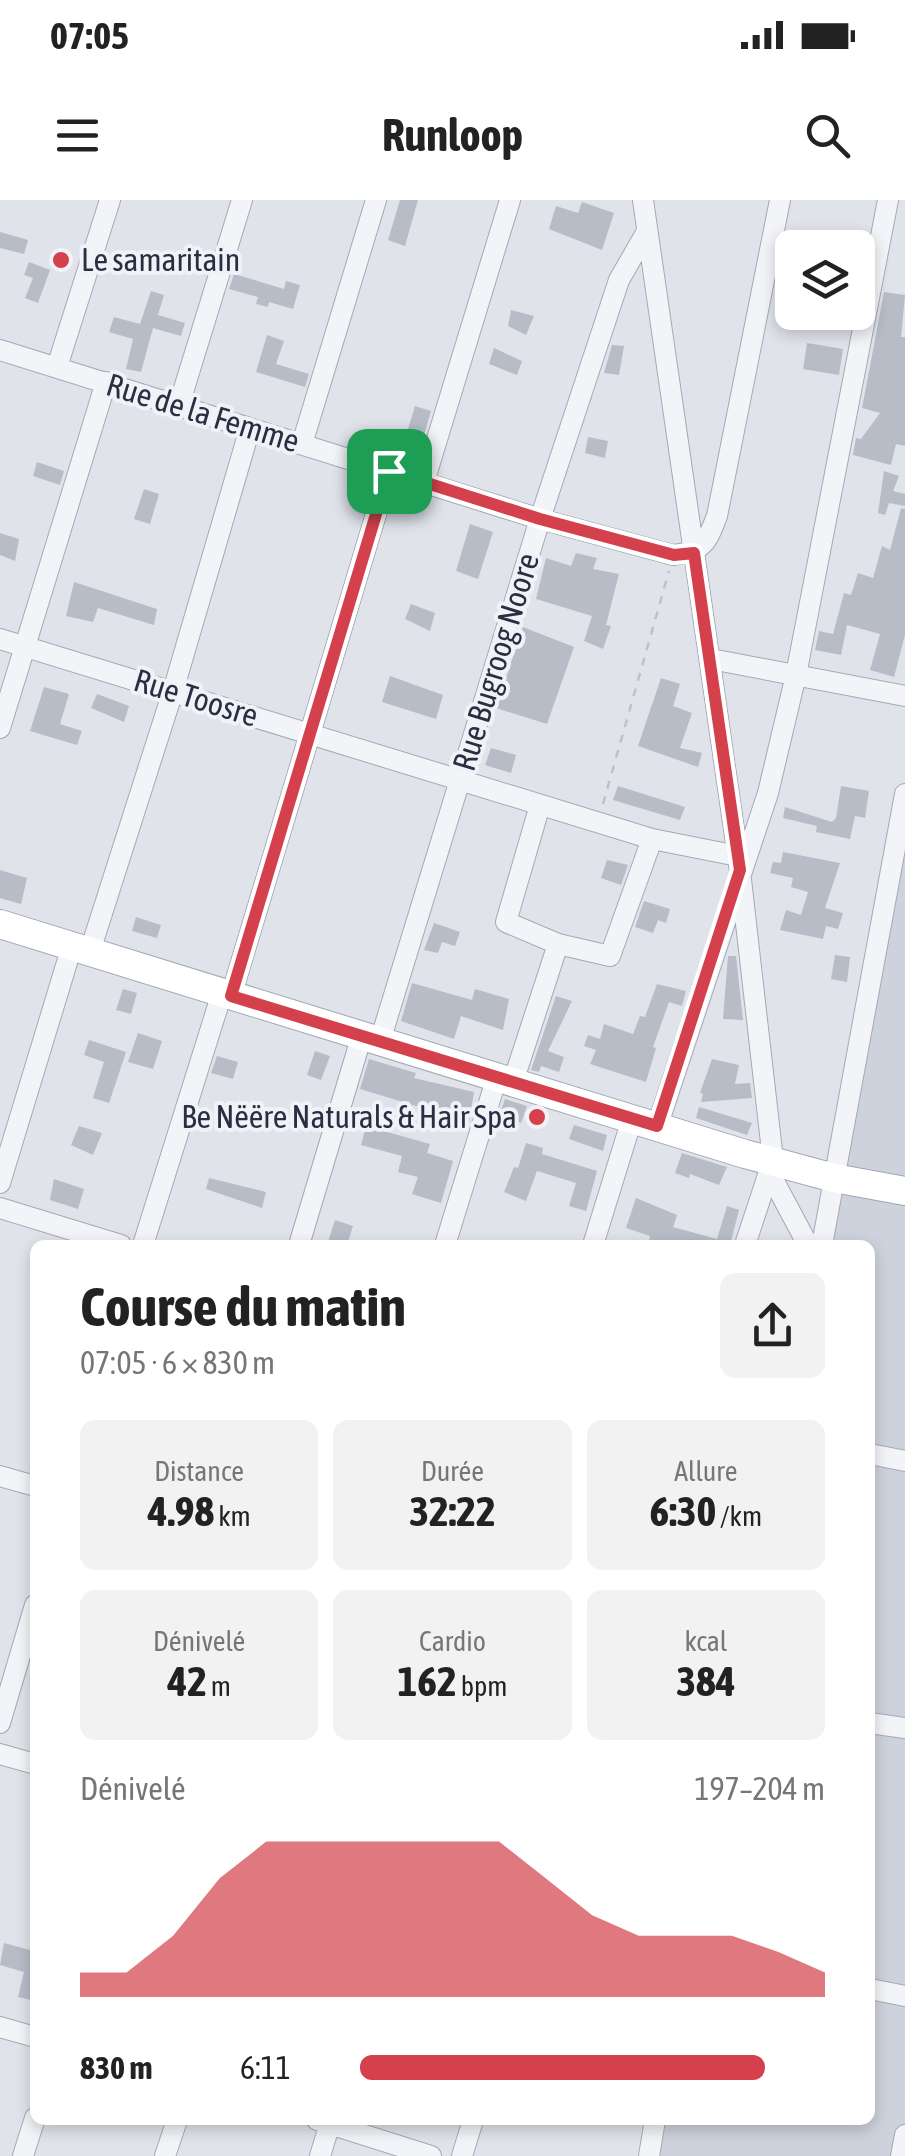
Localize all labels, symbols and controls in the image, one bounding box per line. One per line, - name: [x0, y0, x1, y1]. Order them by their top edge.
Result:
- text: 07:05: [50, 14, 129, 57]
- icon: menu: [50, 108, 105, 163]
- icon: search: [800, 108, 855, 163]
- text: Runloop: [382, 109, 523, 161]
- map controls: [775, 230, 875, 330]
- button: layers: [775, 230, 875, 330]
- place label: Le samaritain: [81, 241, 240, 278]
- marker: Le samaritain: [50, 249, 72, 271]
- street label: Rue de la Femme: [102, 366, 304, 459]
- pin: [347, 429, 432, 514]
- icon: arrive: [362, 444, 417, 499]
- street label: Rue Bugroog Noore: [445, 549, 546, 775]
- street label: Rue Toosre: [130, 661, 263, 734]
- place label: Be Nëëre Naturals & Hair Spa: [181, 1098, 517, 1135]
- marker: Be Nëëre Naturals & Hair Spa: [526, 1106, 548, 1128]
- button: share: [720, 1273, 825, 1378]
- text: Course du matin: [80, 1275, 406, 1338]
- text: 07:05 · 6 × 830 m: [80, 1344, 275, 1381]
- text: Distance: [154, 1455, 244, 1487]
- text: Durée: [421, 1455, 484, 1487]
- text: Allure: [674, 1455, 737, 1487]
- text: 4.98: [148, 1487, 214, 1535]
- text: 32:22: [409, 1487, 496, 1535]
- text: 6:30: [650, 1487, 716, 1535]
- text: km: [214, 1500, 251, 1532]
- text: /km: [716, 1500, 762, 1532]
- text: Dénivelé: [153, 1625, 245, 1657]
- text: Cardio: [419, 1625, 486, 1657]
- text: kcal: [685, 1625, 727, 1657]
- text: 42: [167, 1657, 207, 1705]
- text: 162: [398, 1657, 457, 1705]
- text: 384: [676, 1657, 735, 1705]
- text: m: [207, 1670, 231, 1702]
- text: bpm: [457, 1670, 507, 1702]
- text: Dénivelé: [80, 1770, 185, 1807]
- text: 197–204 m: [695, 1770, 825, 1807]
- text: 830 m: [80, 2049, 153, 2086]
- text: 6:11: [240, 2049, 291, 2086]

